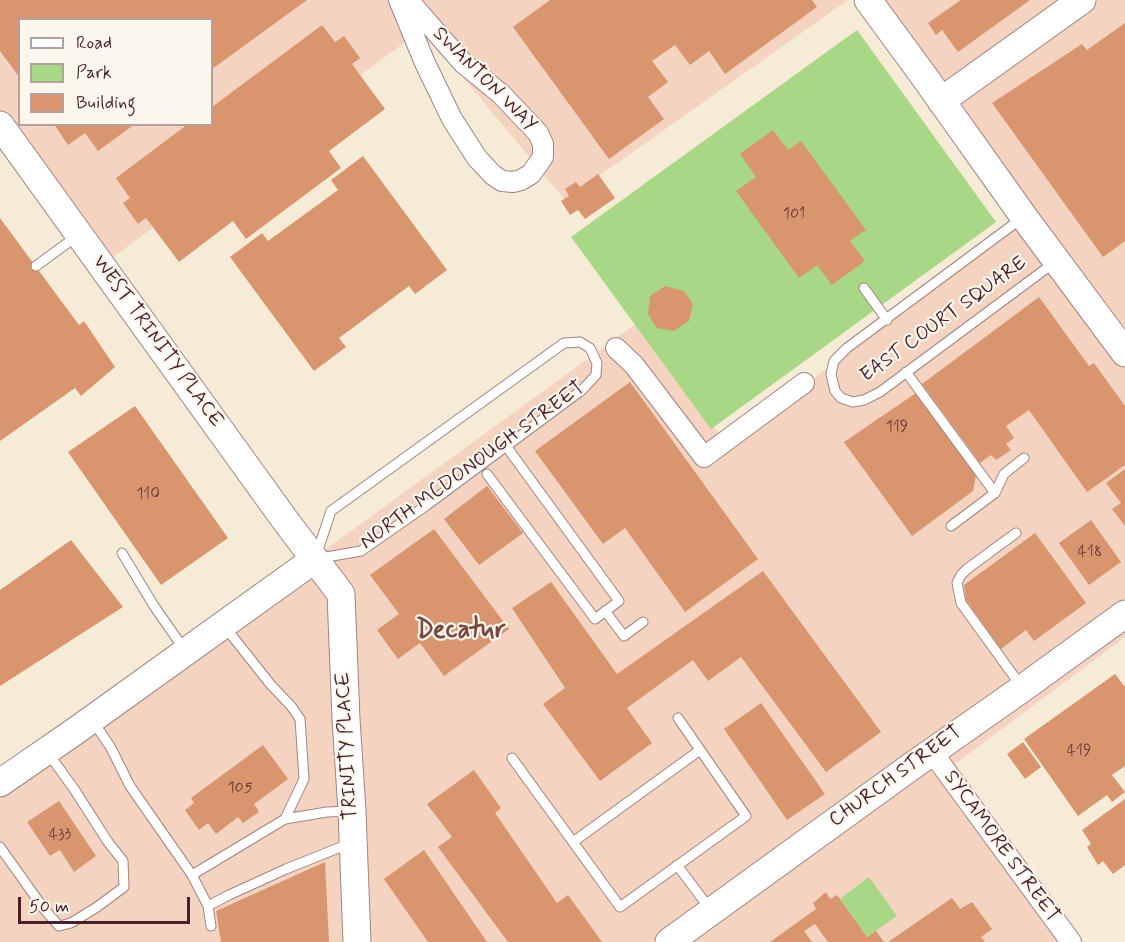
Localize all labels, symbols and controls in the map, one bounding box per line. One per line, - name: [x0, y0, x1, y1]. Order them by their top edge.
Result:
- legend: [18, 18, 213, 126]
- street label: SWANTON WAY: [427, 23, 541, 137]
- text: Road: [76, 31, 112, 55]
- text: Park: [76, 61, 112, 85]
- text: Building: [76, 91, 136, 115]
- house number: 101: [783, 205, 805, 225]
- street label: WEST TRINITY PLACE: [86, 251, 228, 433]
- street label: EAST COURT SQUARE: [856, 252, 1032, 388]
- street label: NORTH MCDONOUGH STREET: [356, 376, 590, 556]
- house number: 119: [886, 418, 908, 438]
- house number: 110: [136, 485, 160, 505]
- house number: 418: [1078, 543, 1102, 563]
- district label: Decatur: [416, 616, 506, 648]
- street label: TRINITY PLACE: [332, 671, 364, 821]
- street label: CHURCH STREET: [825, 721, 967, 833]
- house number: 419: [1067, 742, 1091, 762]
- street label: SYCAMORE STREET: [938, 766, 1064, 928]
- house number: 105: [227, 779, 253, 799]
- house number: 433: [49, 826, 71, 846]
- scale bar: [21, 885, 194, 923]
- text: 50 m: [29, 895, 69, 919]

